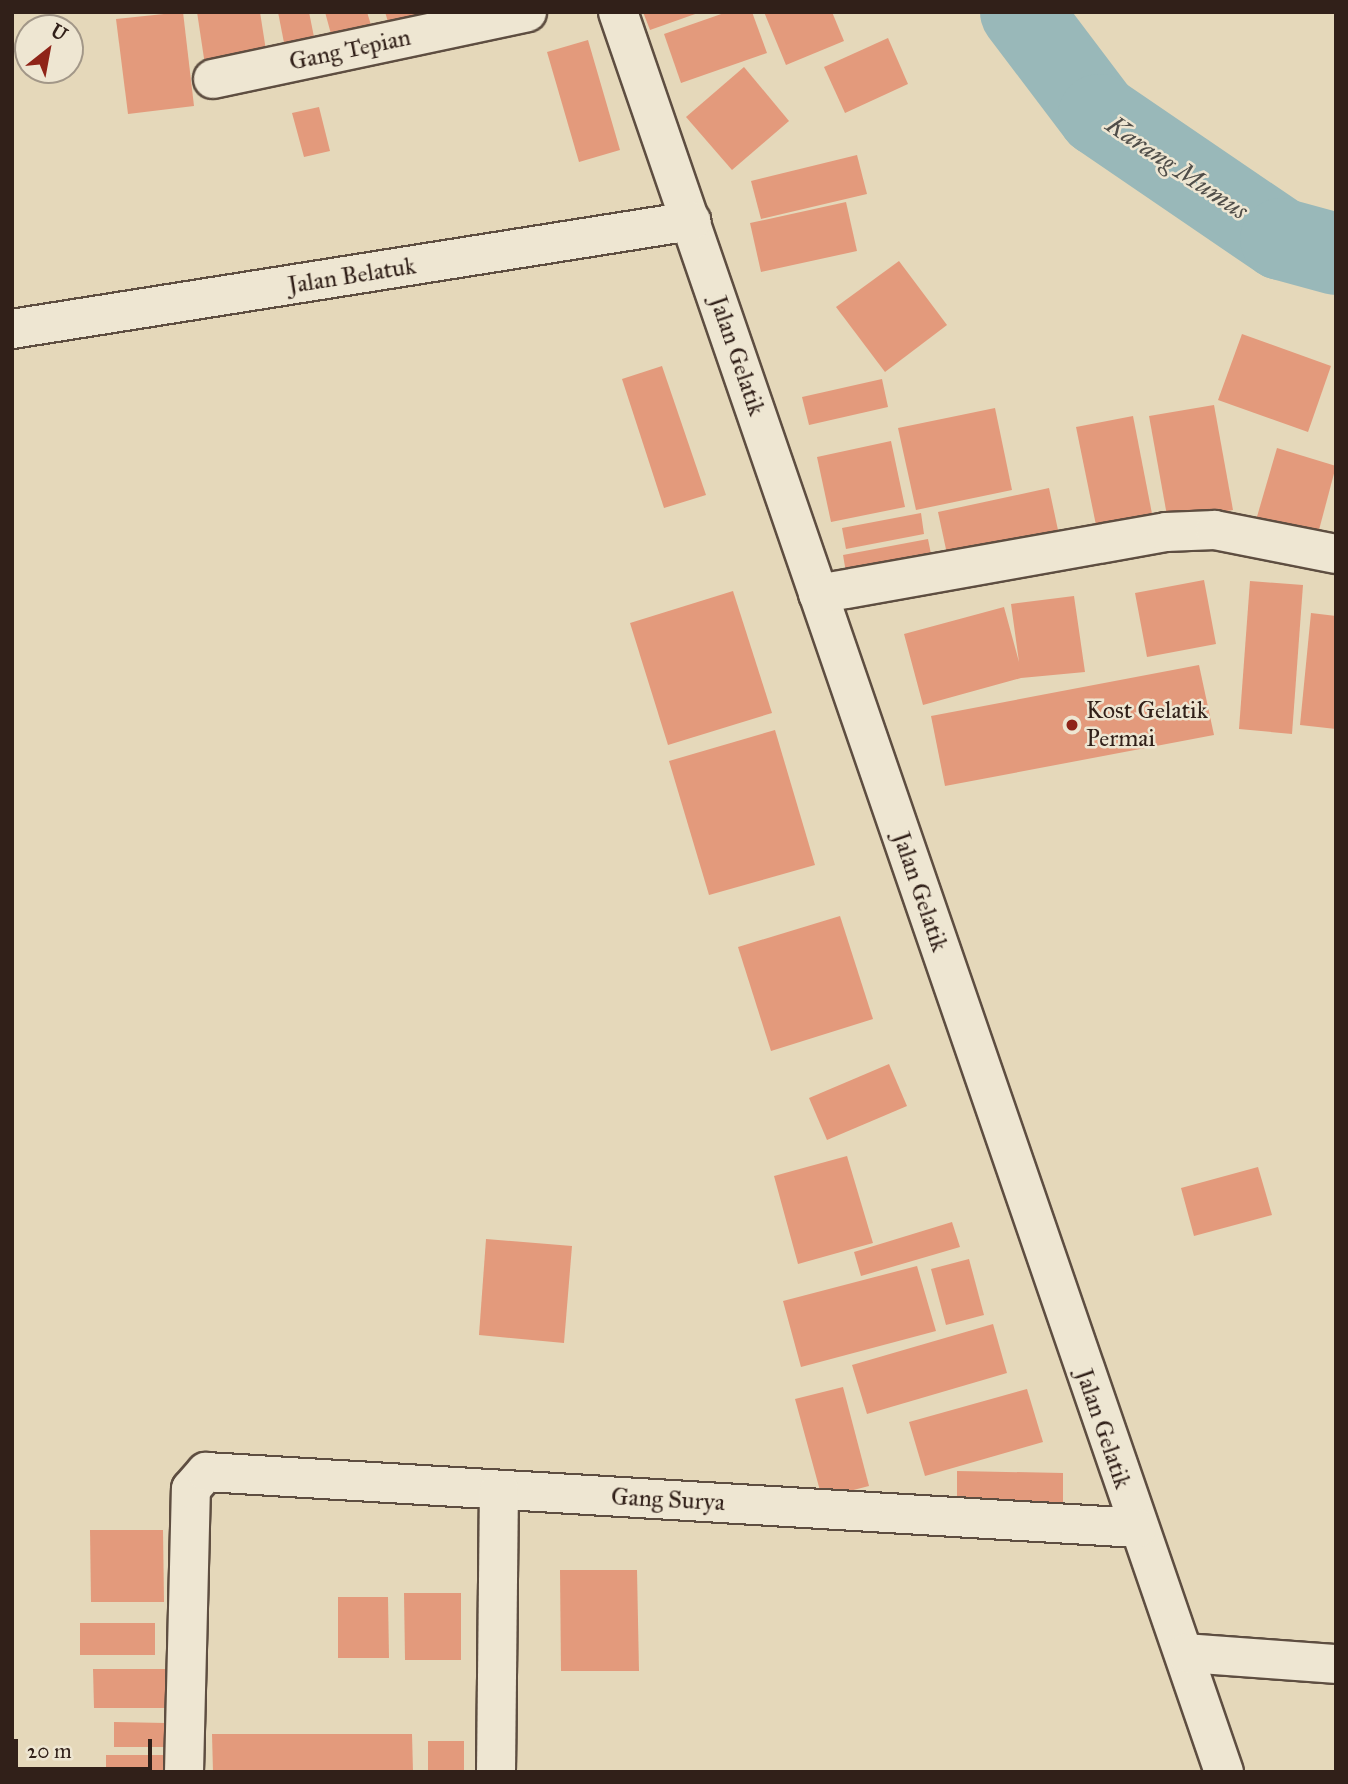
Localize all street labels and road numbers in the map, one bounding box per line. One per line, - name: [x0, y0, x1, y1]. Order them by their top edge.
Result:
- street label: Gang Tepian: [287, 23, 413, 77]
- street label: Jalan Belatuk: [286, 252, 418, 300]
- street label: Jalan Gelatik: [703, 292, 771, 420]
- street label: Jalan Gelatik: [886, 828, 954, 956]
- street label: Jalan Gelatik: [1069, 1365, 1137, 1493]
- street label: Gang Surya: [610, 1483, 726, 1517]

